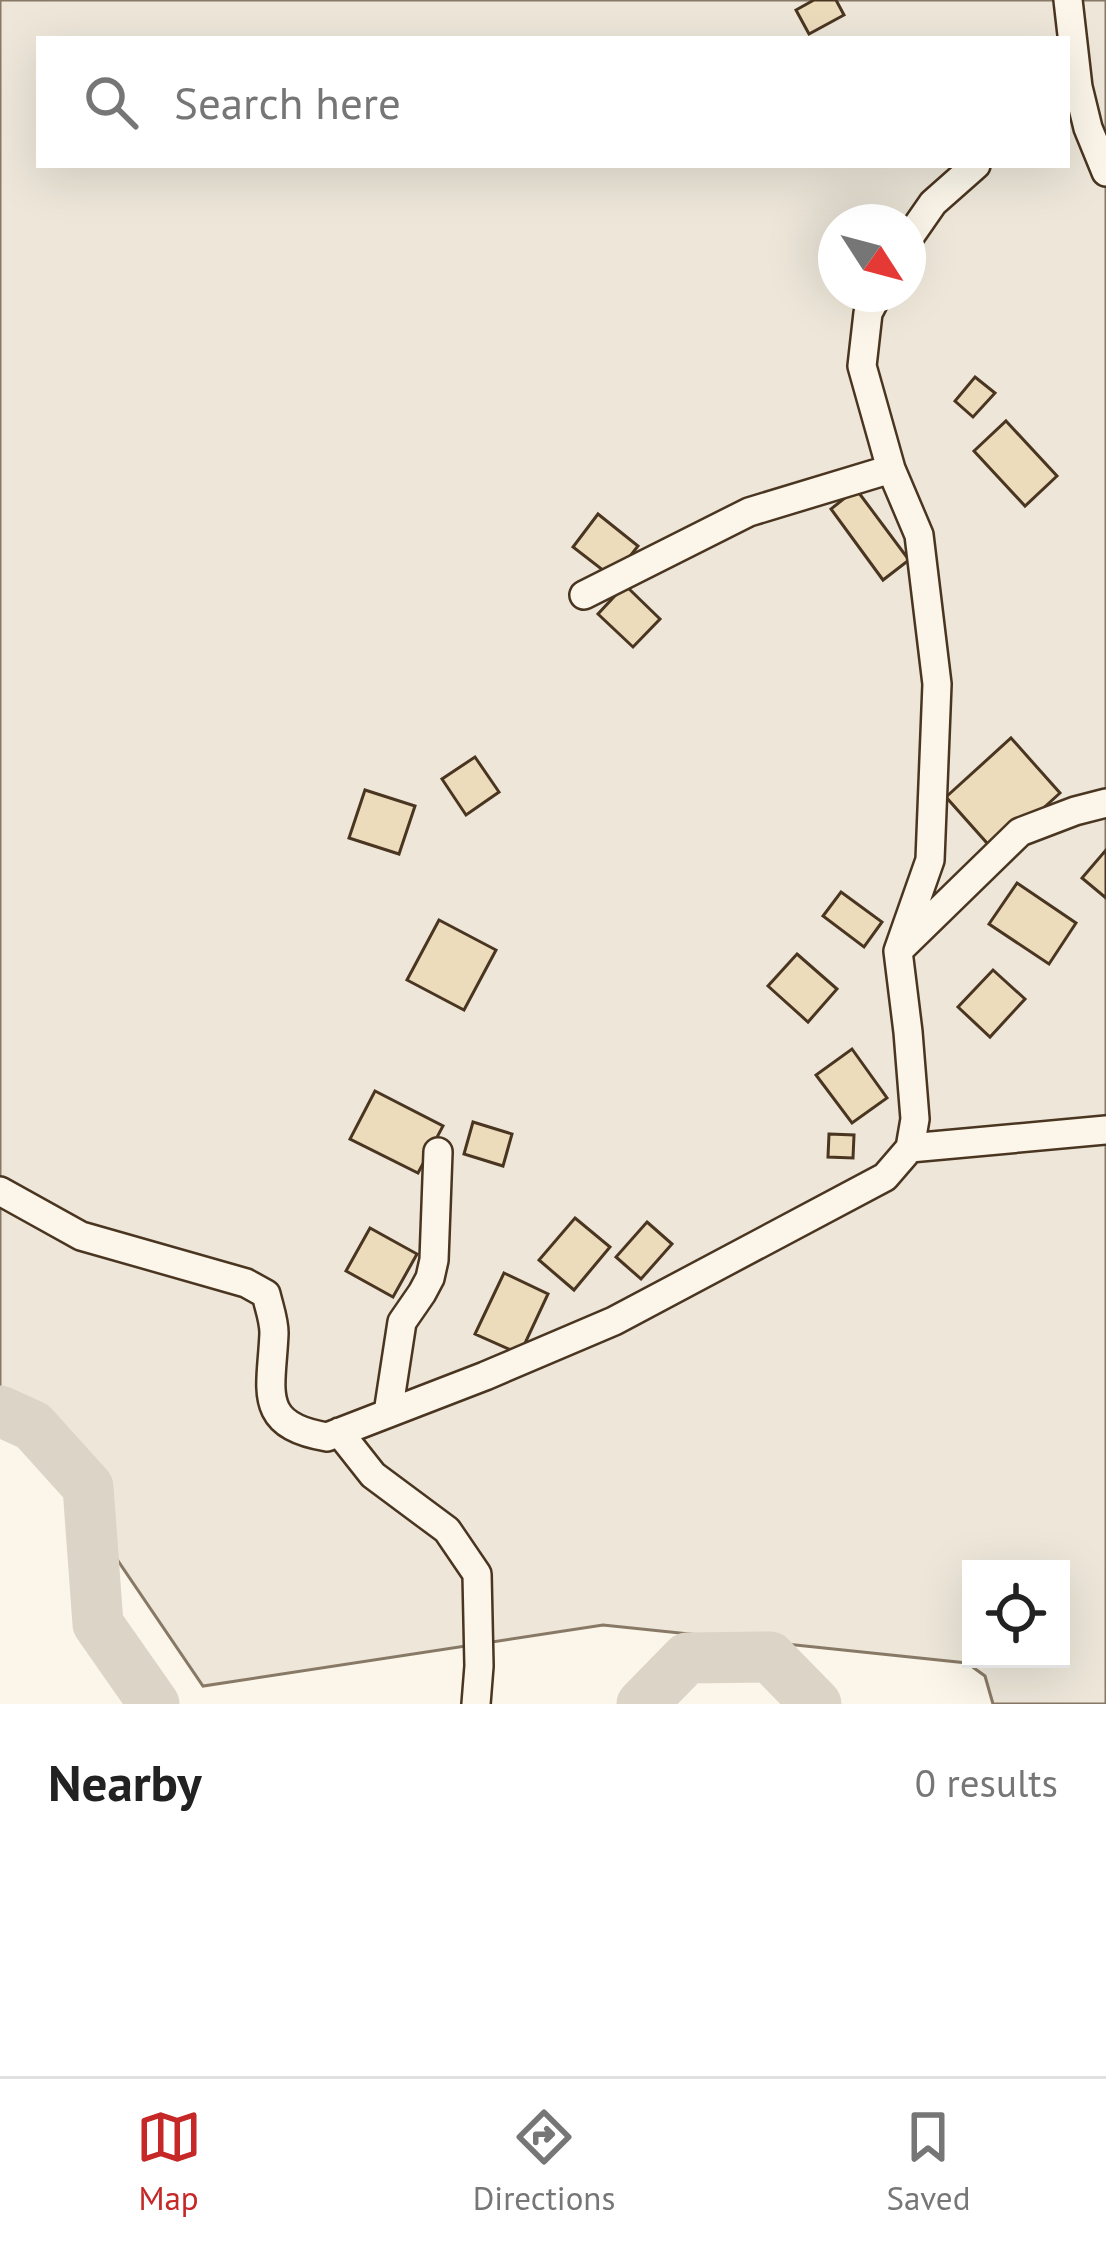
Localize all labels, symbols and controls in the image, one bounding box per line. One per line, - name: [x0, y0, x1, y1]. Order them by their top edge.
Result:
- search box: [36, 36, 1070, 168]
- icon: search: [78, 69, 144, 135]
- text: Search here: [174, 73, 401, 131]
- north arrow: [818, 204, 926, 312]
- map controls: [962, 1560, 1070, 1668]
- button: locate: [962, 1560, 1070, 1668]
- text: Nearby: [48, 1749, 202, 1815]
- text: 0 results: [915, 1757, 1058, 1808]
- tab: Map: [136, 2104, 202, 2219]
- tab: Directions: [473, 2104, 615, 2219]
- tab: Saved: [886, 2104, 970, 2219]

